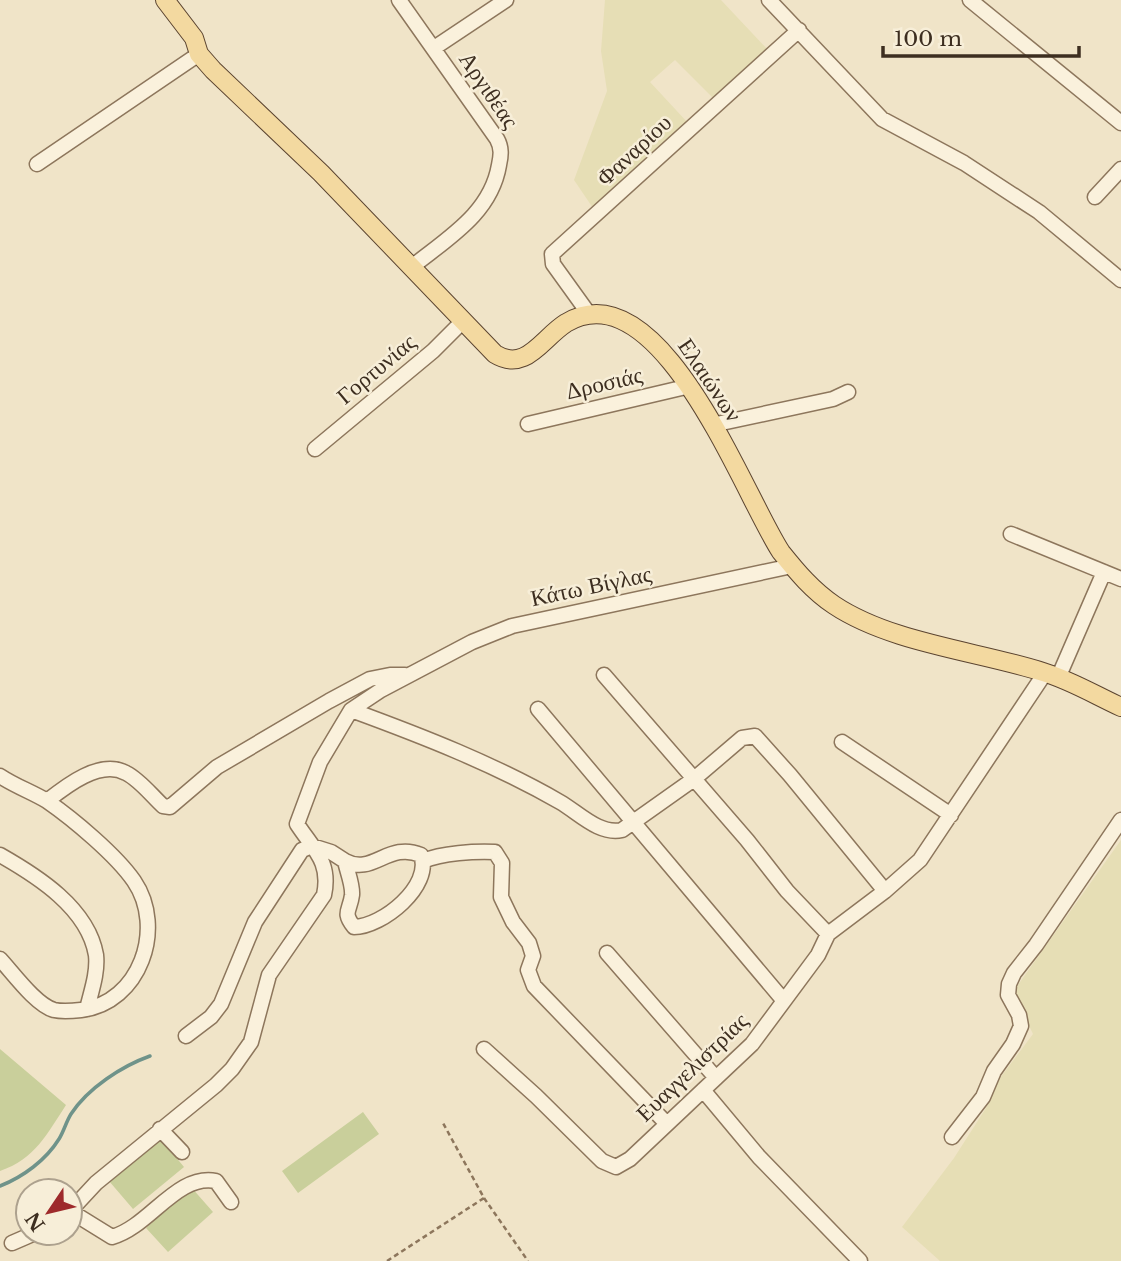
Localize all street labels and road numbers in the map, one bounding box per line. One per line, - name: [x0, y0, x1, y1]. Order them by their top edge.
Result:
- street label: Αργιθέας: [453, 46, 525, 134]
- street label: Φαναρίου: [591, 108, 677, 192]
- street label: Γορτυνίας: [331, 328, 421, 410]
- street label: Ελαιώνων: [672, 333, 748, 427]
- street label: Δροσιάς: [563, 361, 645, 405]
- street label: Κάτω Βίγλας: [528, 560, 654, 612]
- street label: Ευαγγελιστρίας: [630, 1007, 754, 1127]

